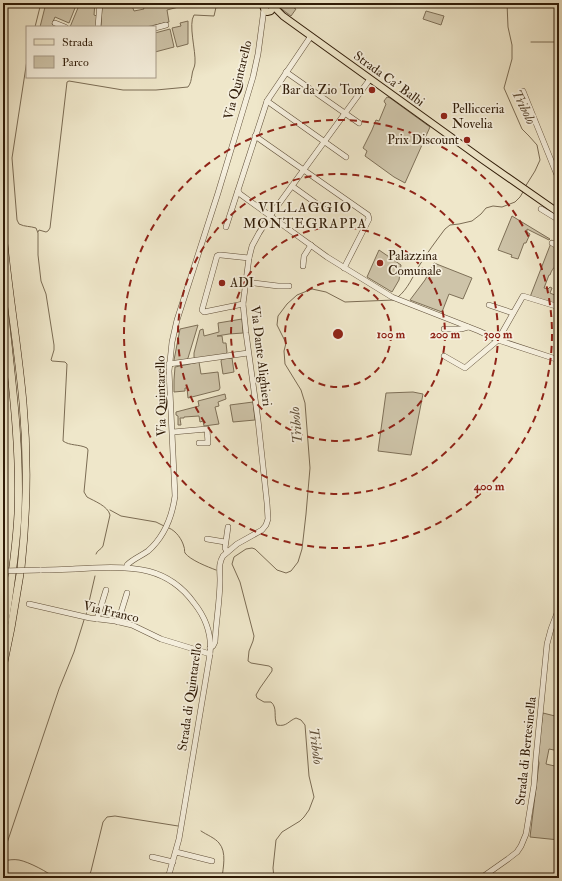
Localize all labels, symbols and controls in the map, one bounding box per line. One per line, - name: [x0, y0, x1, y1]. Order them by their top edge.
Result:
- legend: [26, 26, 156, 78]
- text: Strada: [62, 35, 94, 50]
- street label: Via Quintarello: [220, 39, 256, 121]
- street label: Strada Ca' Balbi: [350, 48, 428, 110]
- text: Parco: [62, 55, 89, 70]
- place label: Bar da Zio Tom: [282, 82, 364, 98]
- marker: Bar da Zio Tom: [367, 85, 377, 95]
- water label: Tribolo: [508, 87, 540, 127]
- place label: Pellicceria Novelia: [452, 101, 505, 132]
- marker: Pellicceria Novelia: [439, 111, 449, 121]
- place label: Prix Discount: [387, 132, 459, 148]
- marker: Prix Discount: [462, 135, 472, 145]
- district label: VILLAGGIO MONTEGRAPPA: [243, 199, 367, 232]
- place label: Palazzina Comunale: [388, 248, 442, 279]
- marker: Palazzina Comunale: [375, 258, 385, 268]
- place label: ADI: [229, 275, 254, 291]
- marker: ADI: [217, 278, 227, 288]
- street label: Via Dante Alighieri: [247, 305, 275, 408]
- centre of rings: [331, 327, 345, 341]
- text: 100 m: [377, 327, 406, 342]
- text: 200 m: [430, 327, 461, 342]
- text: 300 m: [484, 327, 513, 342]
- street label: Via Quintarello: [152, 355, 170, 437]
- water label: Tribolo: [286, 406, 306, 444]
- text: 400 m: [473, 479, 505, 494]
- street label: Via Franco: [82, 598, 140, 626]
- street label: Strada di Quintarello: [174, 642, 206, 752]
- street label: Strada di Bertesinella: [512, 695, 540, 806]
- water label: Tribolo: [305, 727, 327, 765]

